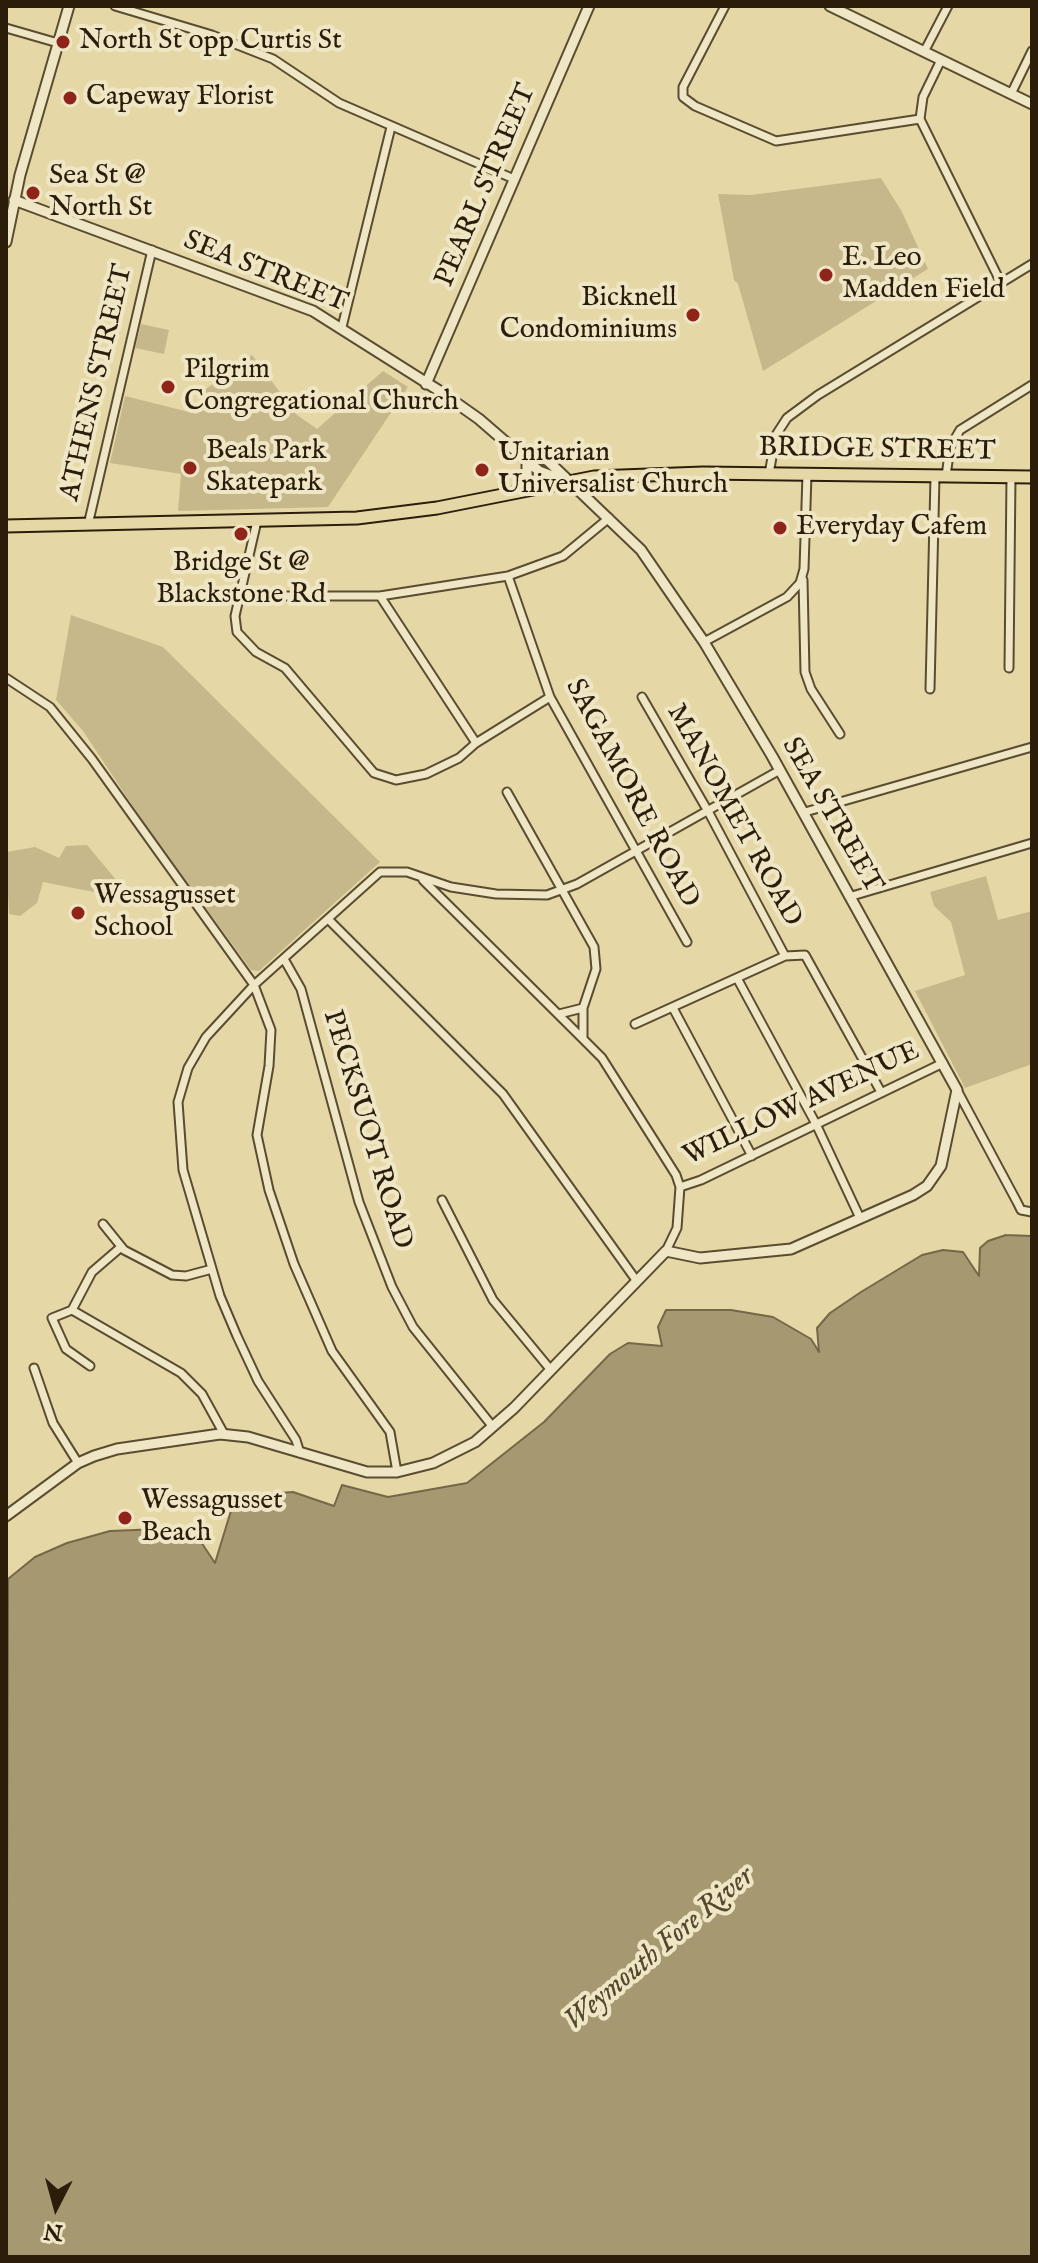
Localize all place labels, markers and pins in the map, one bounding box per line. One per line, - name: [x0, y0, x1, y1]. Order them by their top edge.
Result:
- place label: North St opp Curtis St: [79, 25, 342, 59]
- marker: North St opp Curtis St: [54, 33, 72, 51]
- place label: Capeway Florist: [86, 81, 274, 115]
- marker: Capeway Florist: [61, 89, 79, 107]
- place label: Sea St @ North St: [49, 160, 152, 226]
- marker: Sea St @ North St: [24, 184, 42, 202]
- place label: E. Leo Madden Field: [842, 242, 1005, 308]
- marker: E. Leo Madden Field: [817, 266, 835, 284]
- place label: Bicknell Condominiums: [500, 282, 677, 348]
- marker: Bicknell Condominiums: [684, 306, 702, 324]
- place label: Pilgrim Congregational Church: [184, 354, 459, 420]
- marker: Pilgrim Congregational Church: [159, 378, 177, 396]
- place label: Beals Park Skatepark: [206, 435, 326, 501]
- place label: Unitarian Universalist Church: [498, 437, 728, 503]
- marker: Beals Park Skatepark: [181, 459, 199, 477]
- marker: Unitarian Universalist Church: [473, 461, 491, 479]
- place label: Everyday Cafem: [796, 511, 987, 545]
- marker: Everyday Cafem: [771, 519, 789, 537]
- marker: Bridge St @ Blackstone Rd: [232, 525, 250, 543]
- place label: Bridge St @ Blackstone Rd: [156, 547, 326, 613]
- place label: Wessagusset School: [94, 880, 236, 946]
- marker: Wessagusset School: [69, 904, 87, 922]
- place label: Wessagusset Beach: [141, 1485, 283, 1551]
- marker: Wessagusset Beach: [116, 1509, 134, 1527]

